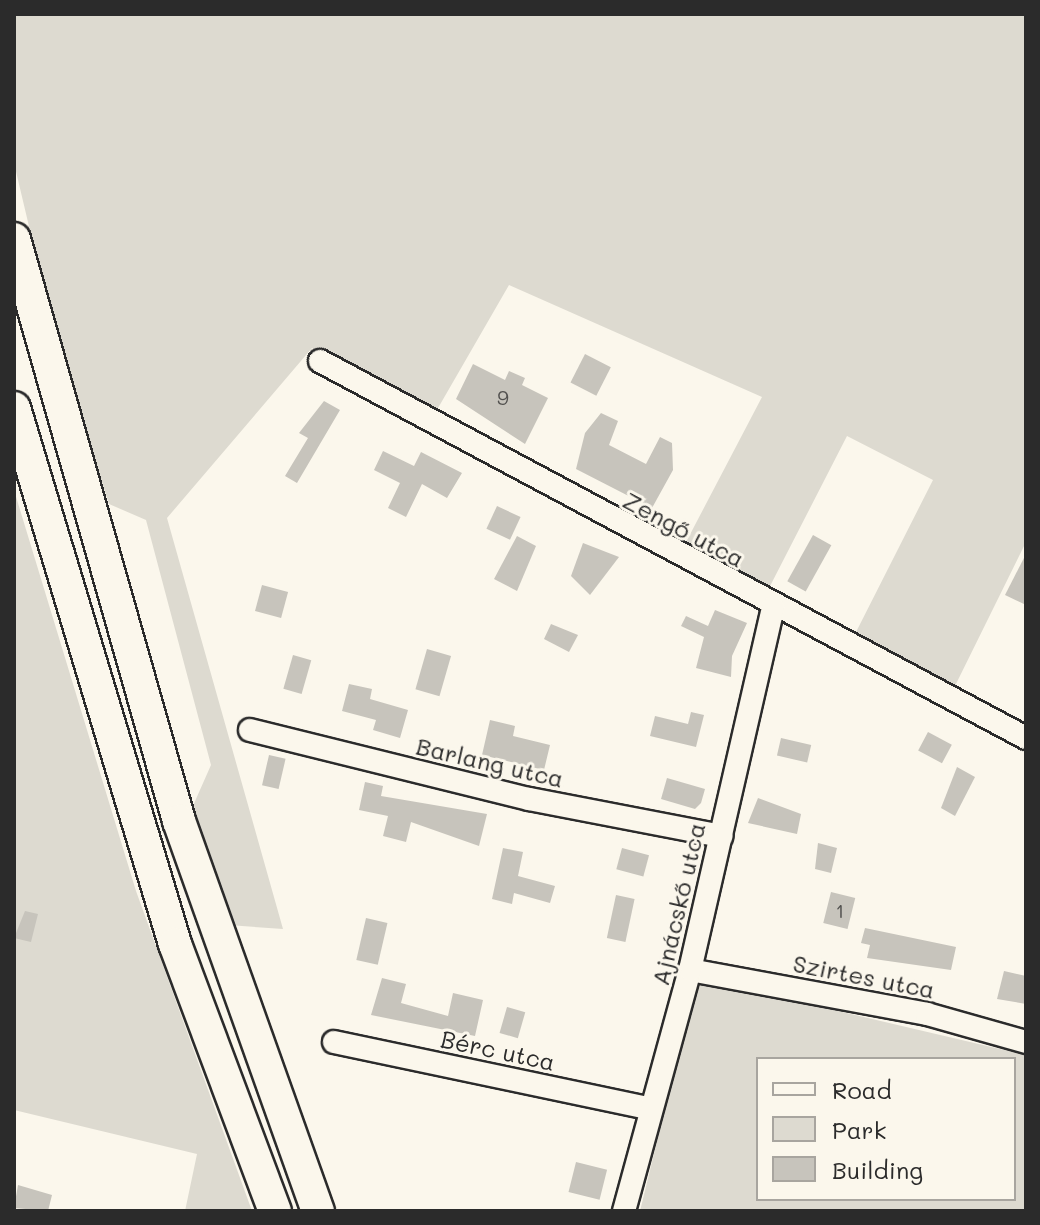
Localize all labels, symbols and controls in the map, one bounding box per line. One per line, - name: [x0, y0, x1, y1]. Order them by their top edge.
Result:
- house number: 9: [497, 385, 509, 409]
- street label: Zengő utca: [619, 485, 749, 573]
- street label: Barlang utca: [413, 731, 567, 793]
- street label: Ajnácskő utca: [645, 820, 711, 988]
- house number: 1: [836, 898, 844, 922]
- street label: Szirtes utca: [791, 948, 937, 1004]
- street label: Bérc utca: [438, 1024, 558, 1076]
- legend: [756, 1057, 1016, 1201]
- text: Road: [832, 1074, 892, 1105]
- text: Park: [832, 1114, 886, 1145]
- text: Building: [832, 1154, 923, 1185]

